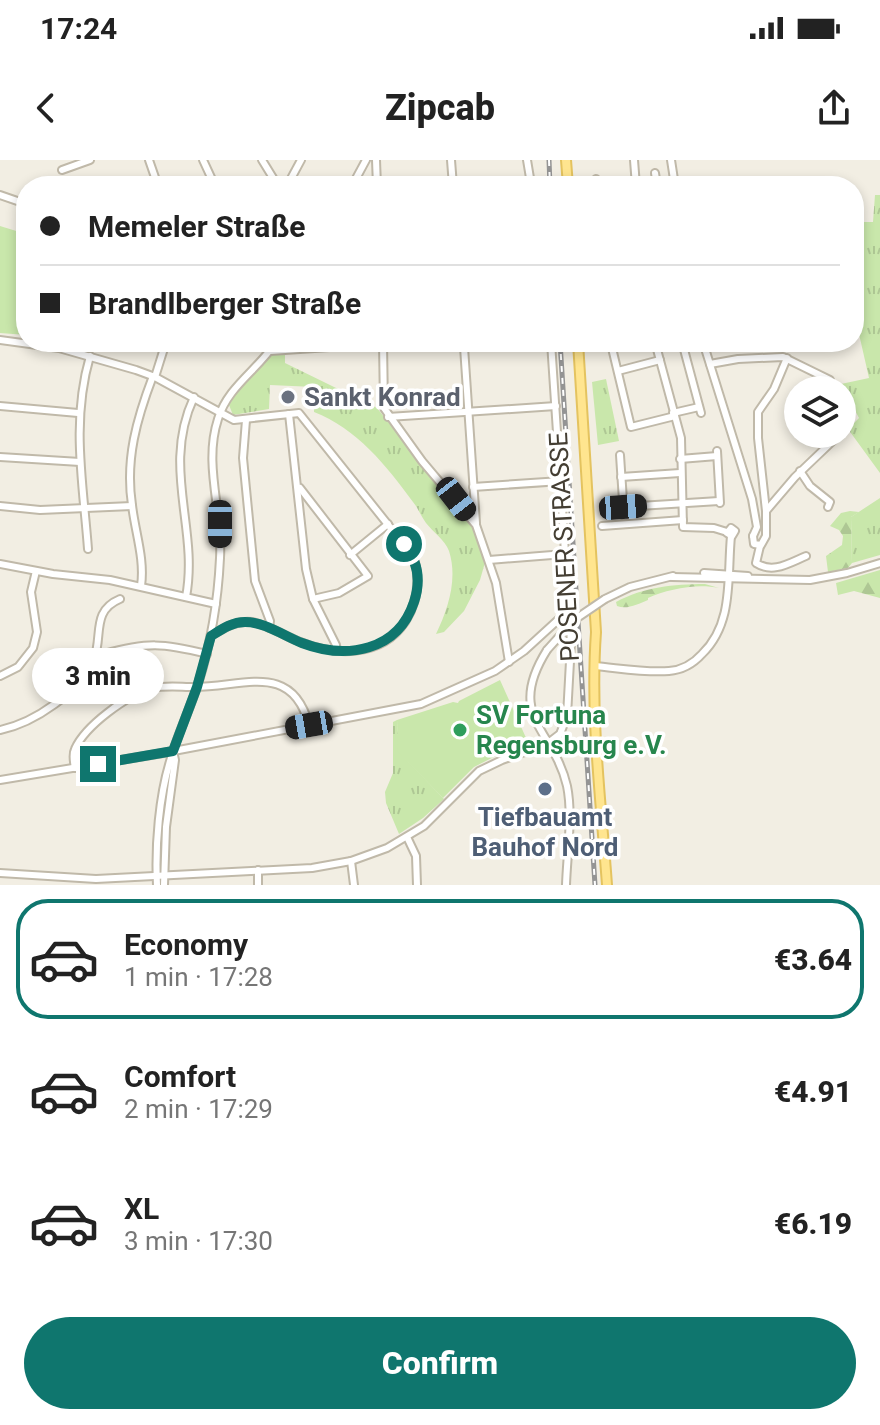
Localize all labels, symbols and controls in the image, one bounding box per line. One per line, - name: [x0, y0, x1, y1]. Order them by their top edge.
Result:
- text: 17:24: [40, 11, 117, 46]
- icon: back: [24, 86, 68, 130]
- icon: share: [812, 86, 856, 130]
- text: Zipcab: [385, 87, 495, 129]
- text: Memeler Straße: [88, 209, 306, 244]
- text: Brandlberger Straße: [88, 286, 361, 321]
- map controls: [784, 376, 856, 448]
- button: layers: [784, 376, 856, 448]
- place label: Sankt Konrad: [304, 382, 461, 412]
- marker: Sankt Konrad: [279, 388, 297, 406]
- street label: POSENER STRASSE: [543, 431, 585, 663]
- car: [432, 473, 480, 525]
- car: [598, 493, 648, 521]
- car: [208, 500, 232, 548]
- route start: [386, 526, 422, 562]
- callout: 3 min: [32, 648, 164, 704]
- text: 3 min: [65, 661, 131, 691]
- place label: SV Fortuna Regensburg e.V.: [476, 700, 667, 760]
- car: [283, 709, 335, 741]
- marker: SV Fortuna Regensburg e.V.: [451, 721, 469, 739]
- route end: [80, 746, 116, 782]
- marker: Tiefbauamt Bauhof Nord: [536, 780, 554, 798]
- place label: Tiefbauamt Bauhof Nord: [471, 802, 619, 862]
- icon: car: [28, 923, 100, 995]
- text: Economy: [124, 927, 248, 962]
- text: €3.64: [774, 942, 852, 977]
- text: 1 min · 17:28: [124, 962, 273, 992]
- icon: car: [28, 1055, 100, 1127]
- text: Comfort: [124, 1059, 236, 1094]
- text: €4.91: [774, 1074, 852, 1109]
- text: 2 min · 17:29: [124, 1094, 273, 1124]
- icon: car: [28, 1187, 100, 1259]
- text: XL: [124, 1191, 159, 1226]
- text: €6.19: [774, 1206, 852, 1241]
- text: 3 min · 17:30: [124, 1226, 273, 1256]
- button: Confirm: [24, 1317, 856, 1409]

